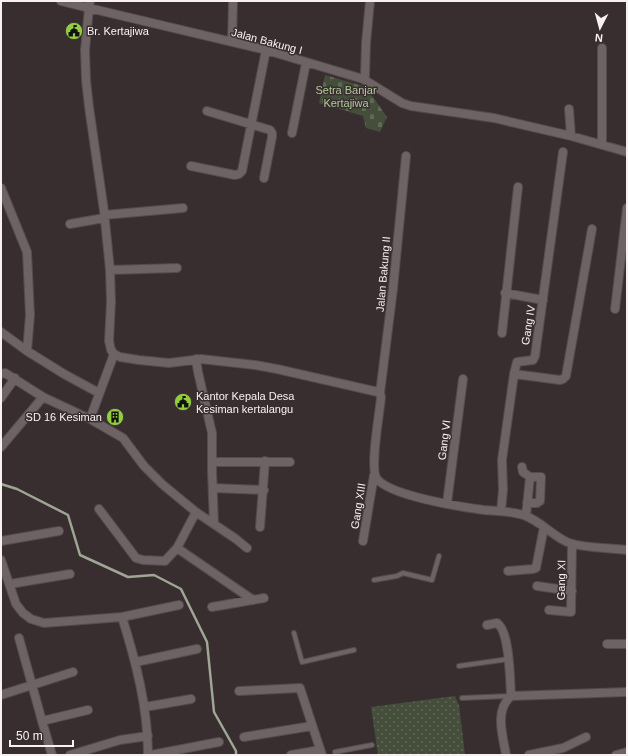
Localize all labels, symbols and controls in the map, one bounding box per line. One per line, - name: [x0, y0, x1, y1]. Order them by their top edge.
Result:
- north arrow: [580, 8, 620, 48]
- public building icon: Br. Kertajiwa: [64, 21, 84, 41]
- place label: Br. Kertajiwa: [87, 25, 150, 37]
- street label: Jalan Bakung I: [230, 26, 304, 56]
- text: N: [594, 32, 604, 44]
- park label: Setra Banjar Kertajiwa: [315, 84, 377, 109]
- street label: Jalan Bakung II: [374, 236, 392, 312]
- street label: Gang IV: [519, 303, 537, 346]
- place label: Kantor Kepala Desa Kesiman kertalangu: [196, 390, 295, 415]
- public building icon: Kantor Kepala Desa Kesiman kertalangu: [173, 392, 193, 412]
- building icon: SD 16 Kesiman: [105, 407, 125, 427]
- place label: SD 16 Kesiman: [26, 411, 102, 423]
- street label: Gang VI: [436, 419, 452, 461]
- street label: Gang XIII: [348, 482, 368, 530]
- street label: Gang XI: [555, 560, 567, 600]
- scale bar: [10, 722, 73, 748]
- text: 50 m: [16, 729, 43, 743]

